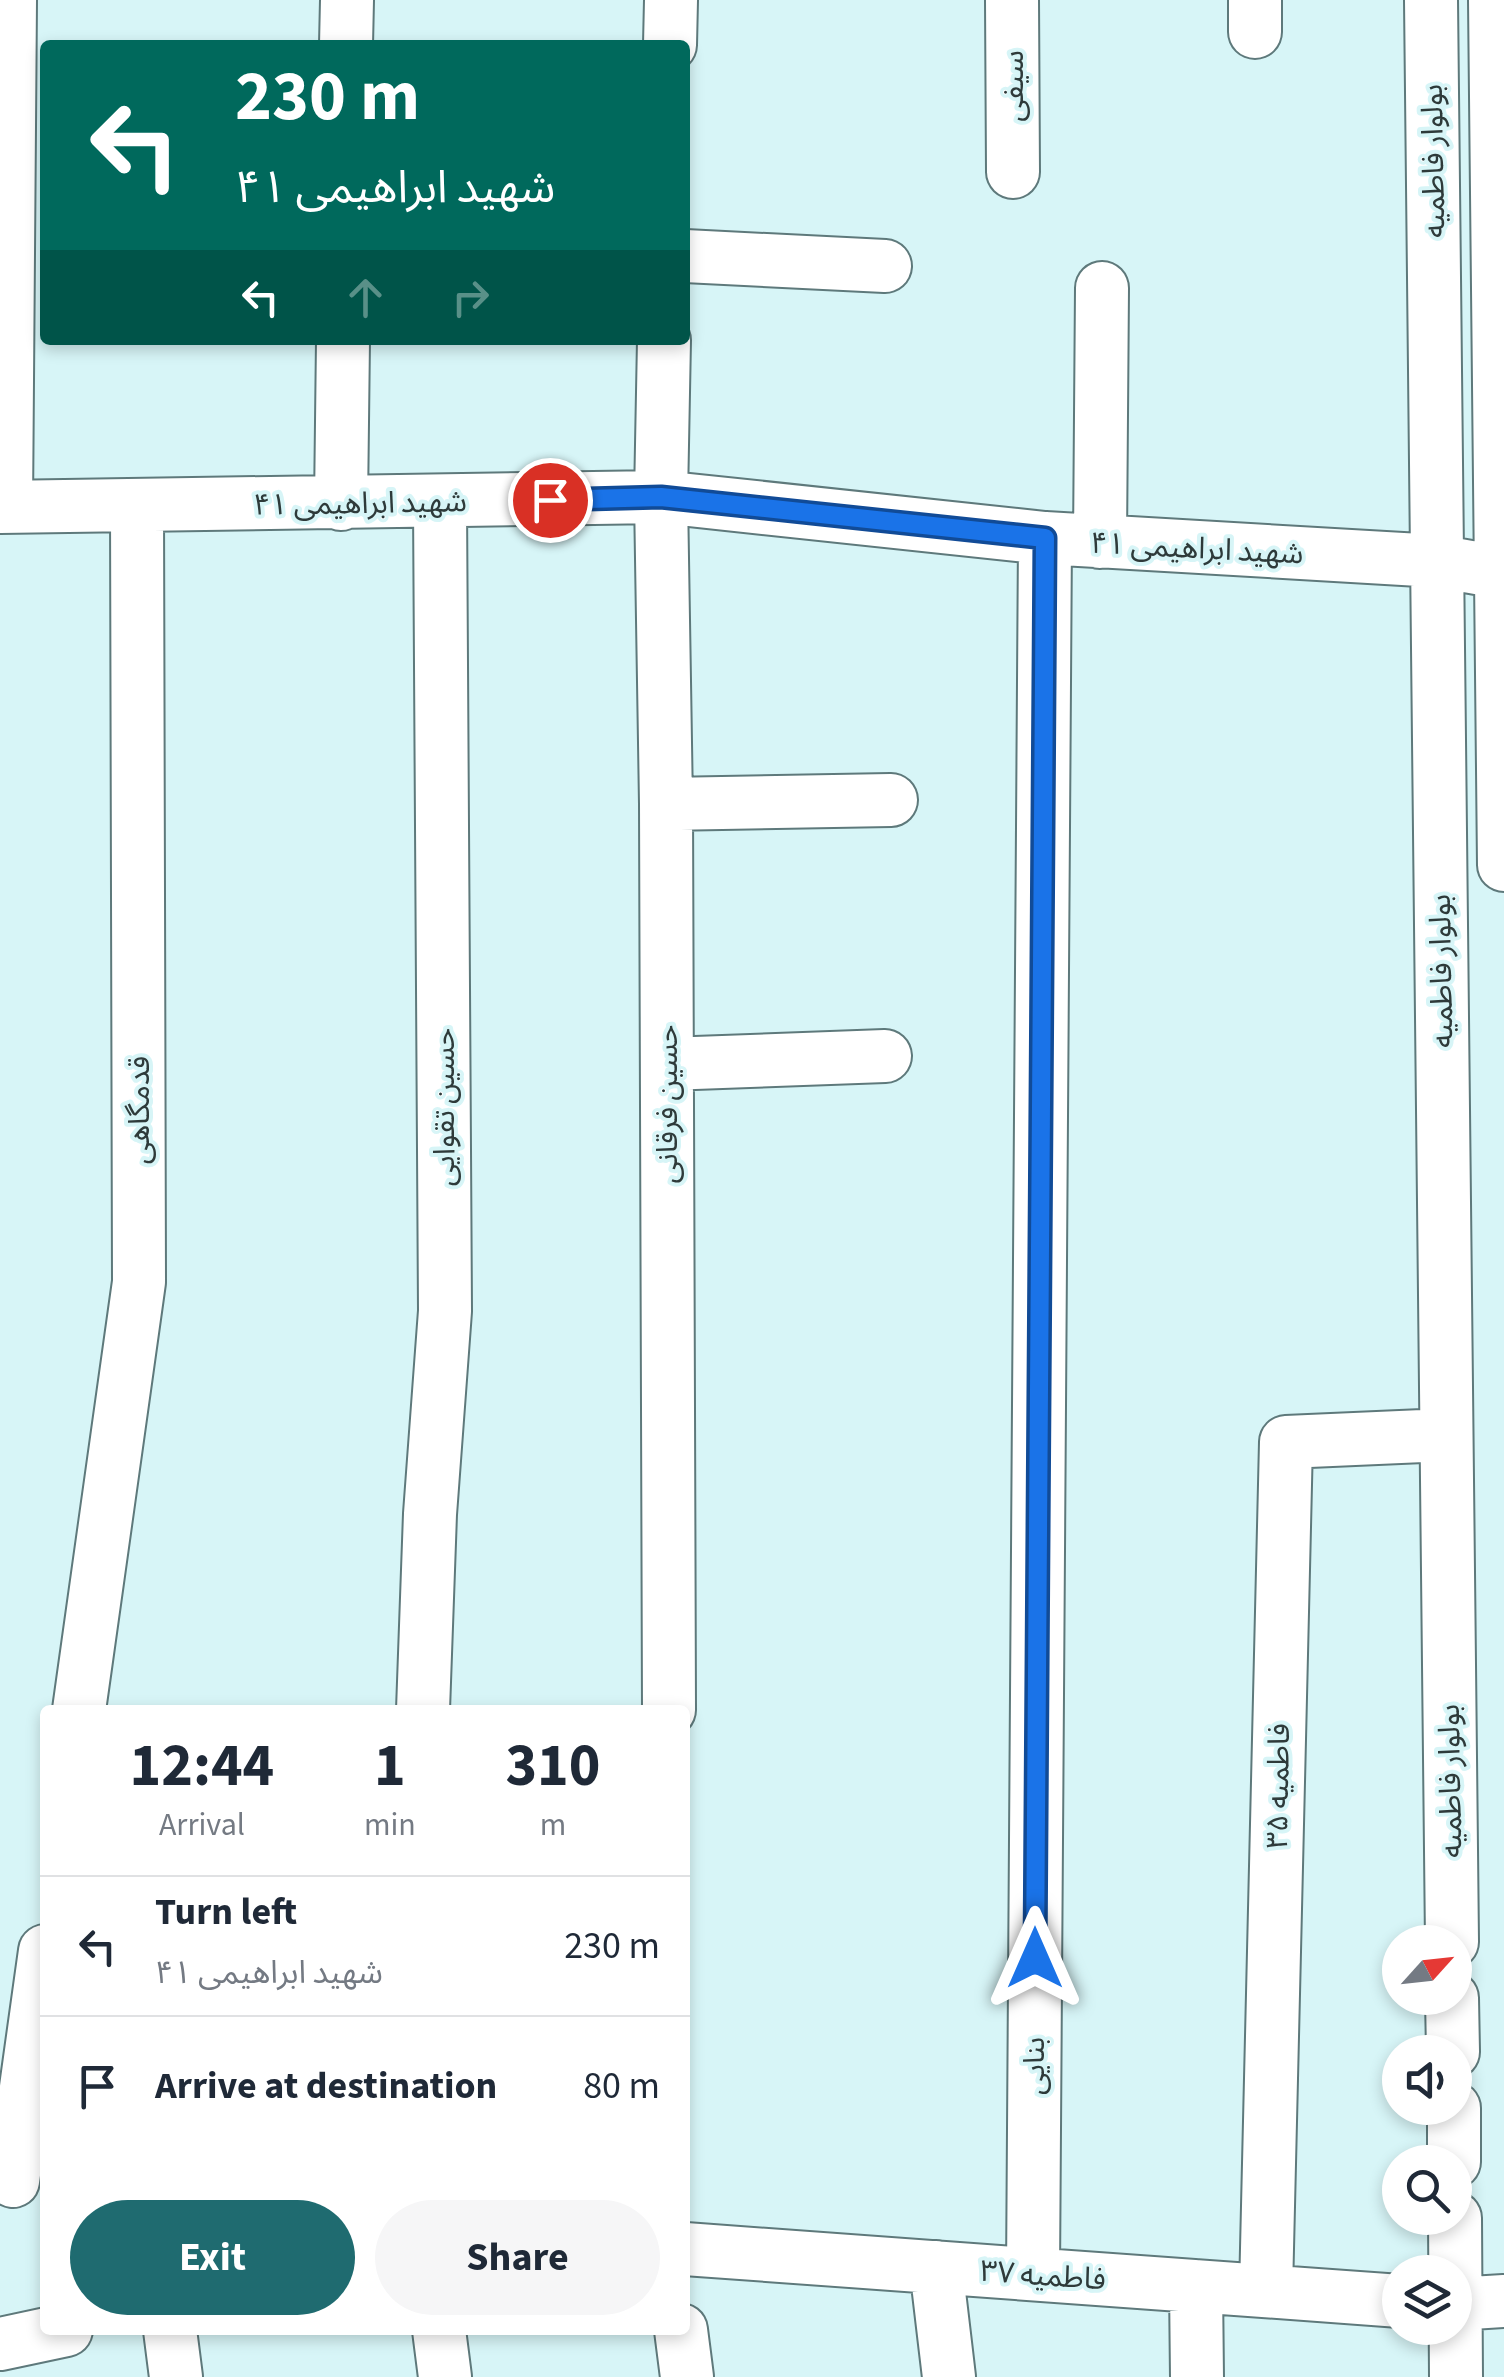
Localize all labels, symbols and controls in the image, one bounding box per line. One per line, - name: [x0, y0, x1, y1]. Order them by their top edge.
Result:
- text: 230 m: [235, 47, 420, 147]
- street label: سیفی: [992, 50, 1035, 122]
- icon: left: [70, 80, 200, 210]
- street label: بولوار فاطمیه: [1411, 84, 1456, 238]
- text: شهید ابراهیمی ۴۱: [235, 156, 555, 220]
- icon: left: [233, 270, 288, 325]
- icon: ahead: [338, 270, 393, 325]
- icon: right: [443, 270, 498, 325]
- pin: [508, 458, 593, 543]
- icon: arrive: [523, 473, 578, 528]
- street label: شهید ابراهیمی ۴۱: [253, 480, 467, 527]
- street label: شهید ابراهیمی ۴۱: [1089, 521, 1305, 576]
- street label: بولوار فاطمیه: [1419, 894, 1464, 1048]
- street label: حسین فرقانی: [646, 1025, 689, 1183]
- street label: حسین تقوایی: [423, 1028, 466, 1186]
- street label: قدمگاهی: [118, 1056, 161, 1164]
- street label: بولوار فاطمیه: [1428, 1704, 1473, 1858]
- street label: فاطمیه ۳۵: [1256, 1723, 1301, 1849]
- text: 12:44: [130, 1724, 274, 1809]
- text: 1: [374, 1724, 406, 1809]
- text: 310: [505, 1724, 600, 1809]
- text: Arrival: [159, 1802, 245, 1848]
- text: min: [364, 1802, 416, 1848]
- text: m: [540, 1802, 566, 1848]
- text: Turn left: [155, 1885, 297, 1939]
- position arrow: [983, 1906, 1087, 2010]
- icon: left: [70, 1919, 125, 1974]
- text: 230 m: [564, 1919, 660, 1973]
- north arrow: [1382, 1925, 1472, 2015]
- map controls: [1382, 1925, 1472, 2345]
- text: شهید ابراهیمی ۴۱: [155, 1950, 383, 1996]
- button: sound: [1382, 2035, 1472, 2125]
- street label: بنایی: [1013, 2037, 1056, 2095]
- icon: arrive: [70, 2059, 125, 2114]
- text: Arrive at destination: [155, 2059, 497, 2113]
- text: 80 m: [583, 2059, 660, 2113]
- button: search: [1382, 2145, 1472, 2235]
- button: Exit: [70, 2200, 355, 2315]
- button: Share: [375, 2200, 660, 2315]
- street label: فاطمیه ۳۷: [979, 2250, 1107, 2301]
- button: layers: [1382, 2255, 1472, 2345]

